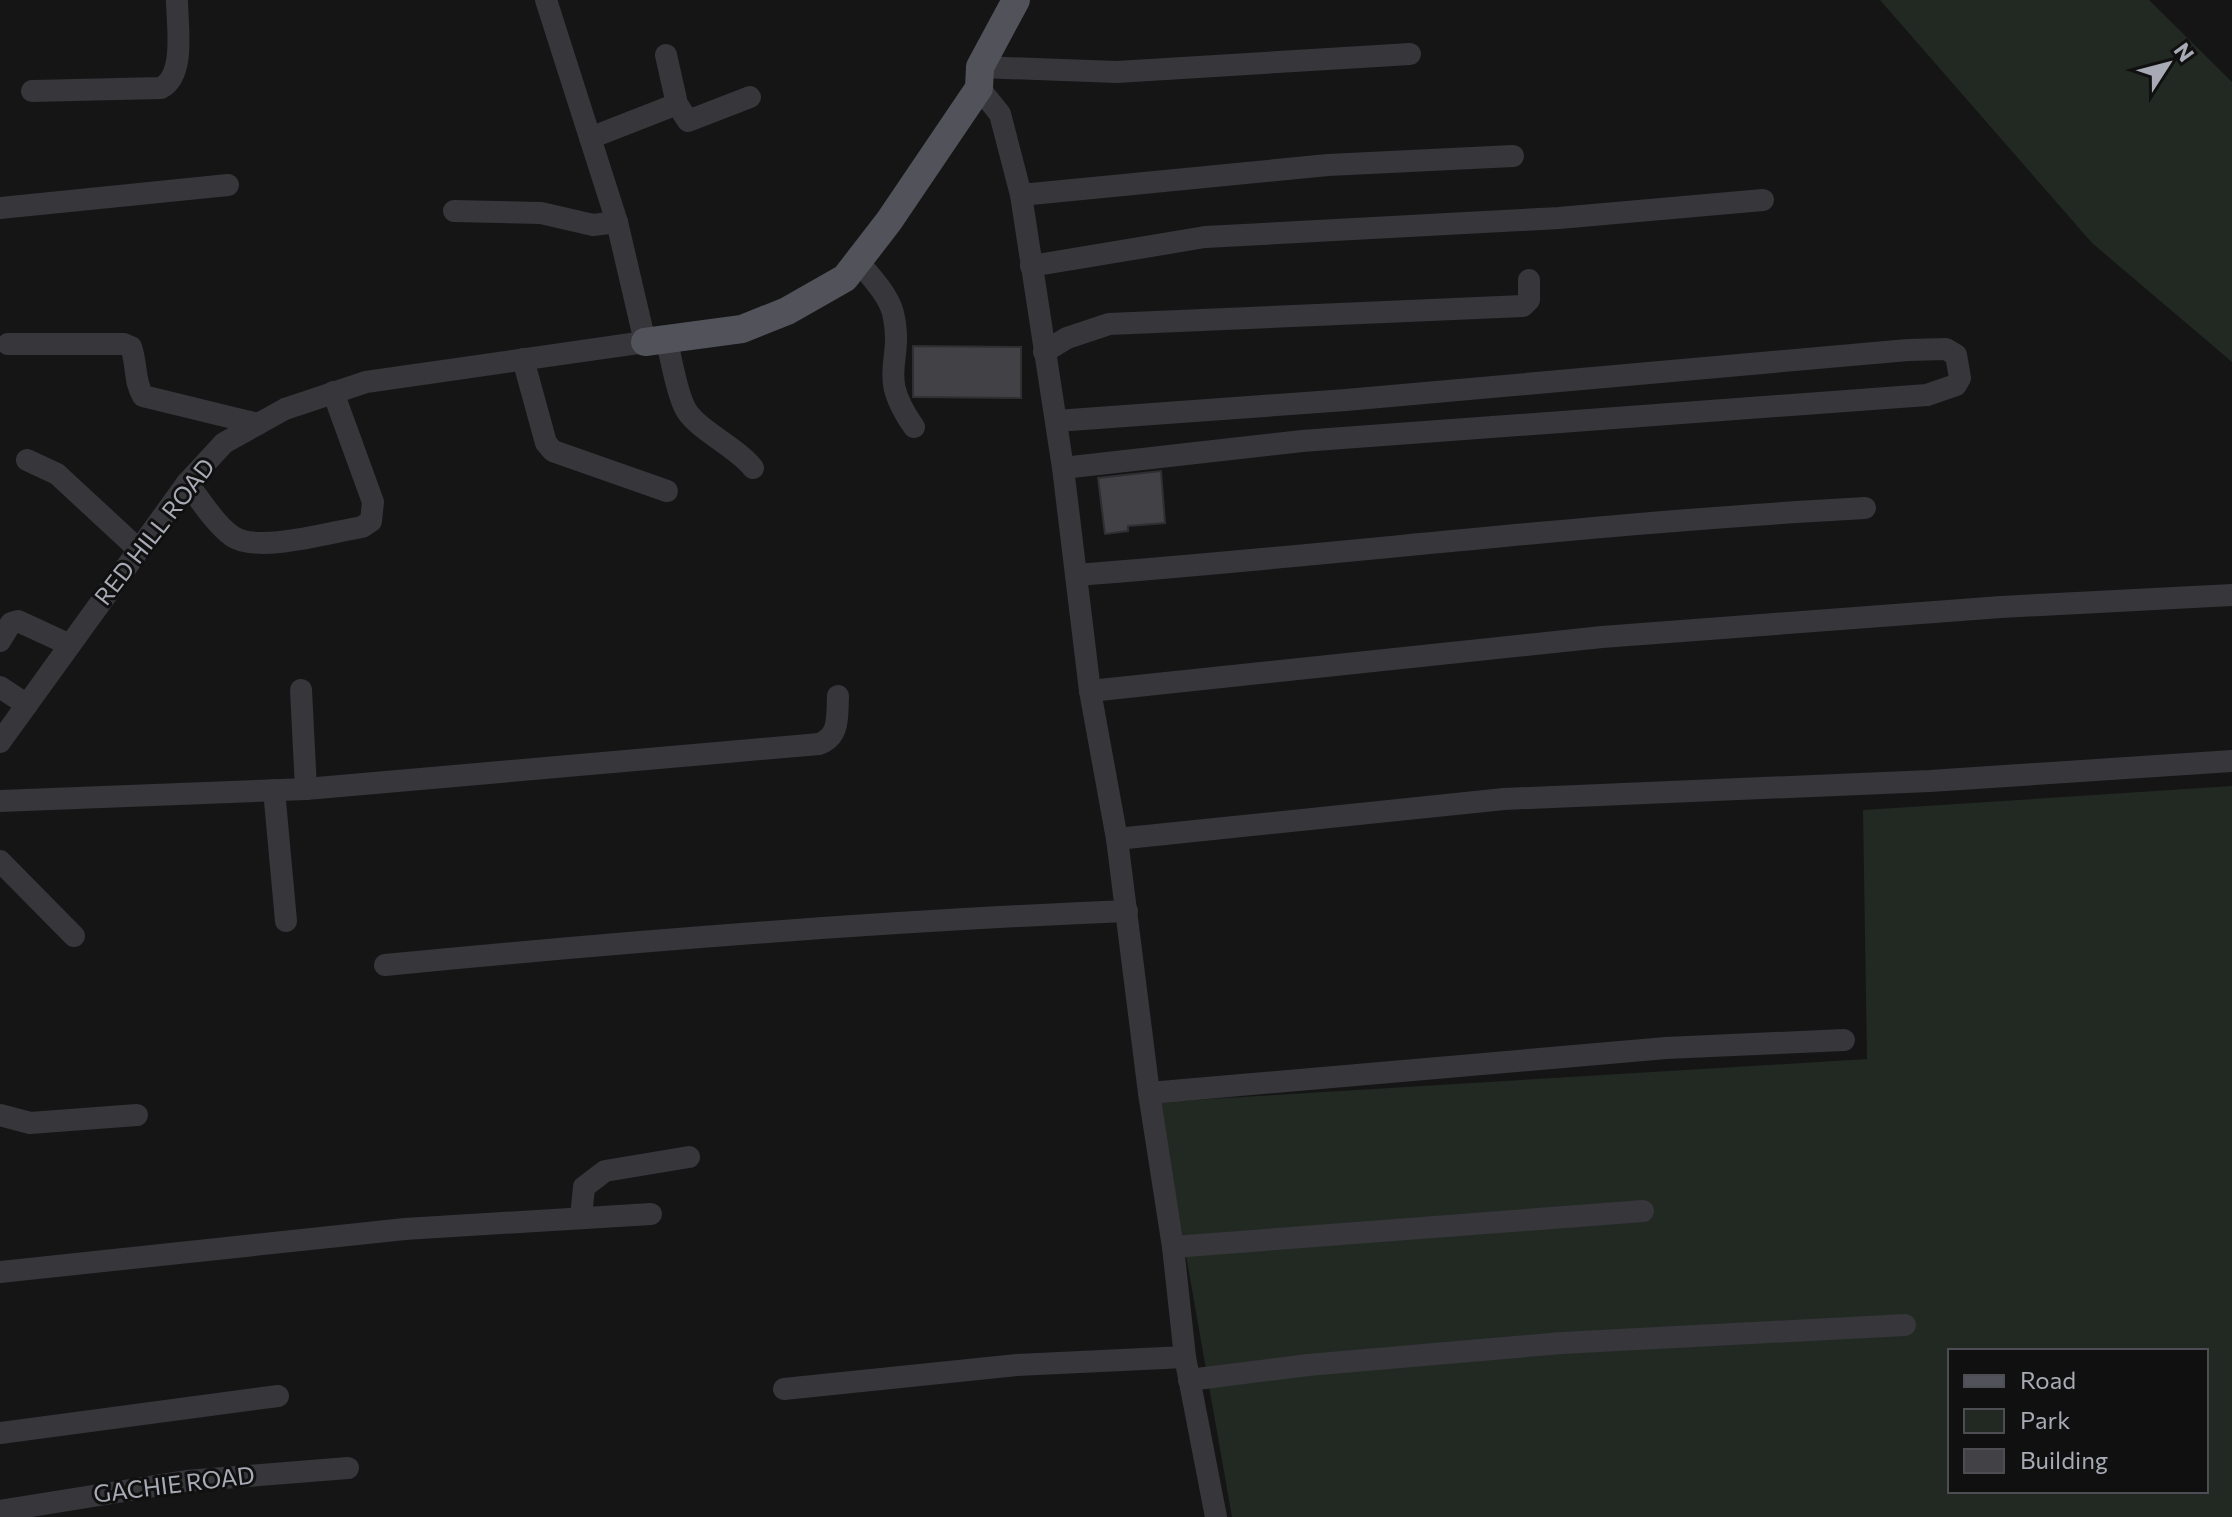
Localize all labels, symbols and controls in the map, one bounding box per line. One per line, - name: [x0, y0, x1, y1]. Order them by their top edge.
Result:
- north arrow: [2128, 24, 2208, 104]
- text: N: [2169, 37, 2200, 67]
- street label: RED HILL ROAD: [88, 452, 220, 610]
- legend: [1948, 1349, 2208, 1493]
- text: Road: [2020, 1365, 2076, 1394]
- text: Park: [2020, 1405, 2070, 1434]
- text: Building: [2020, 1445, 2108, 1474]
- street label: GACHIE ROAD: [92, 1459, 256, 1508]

